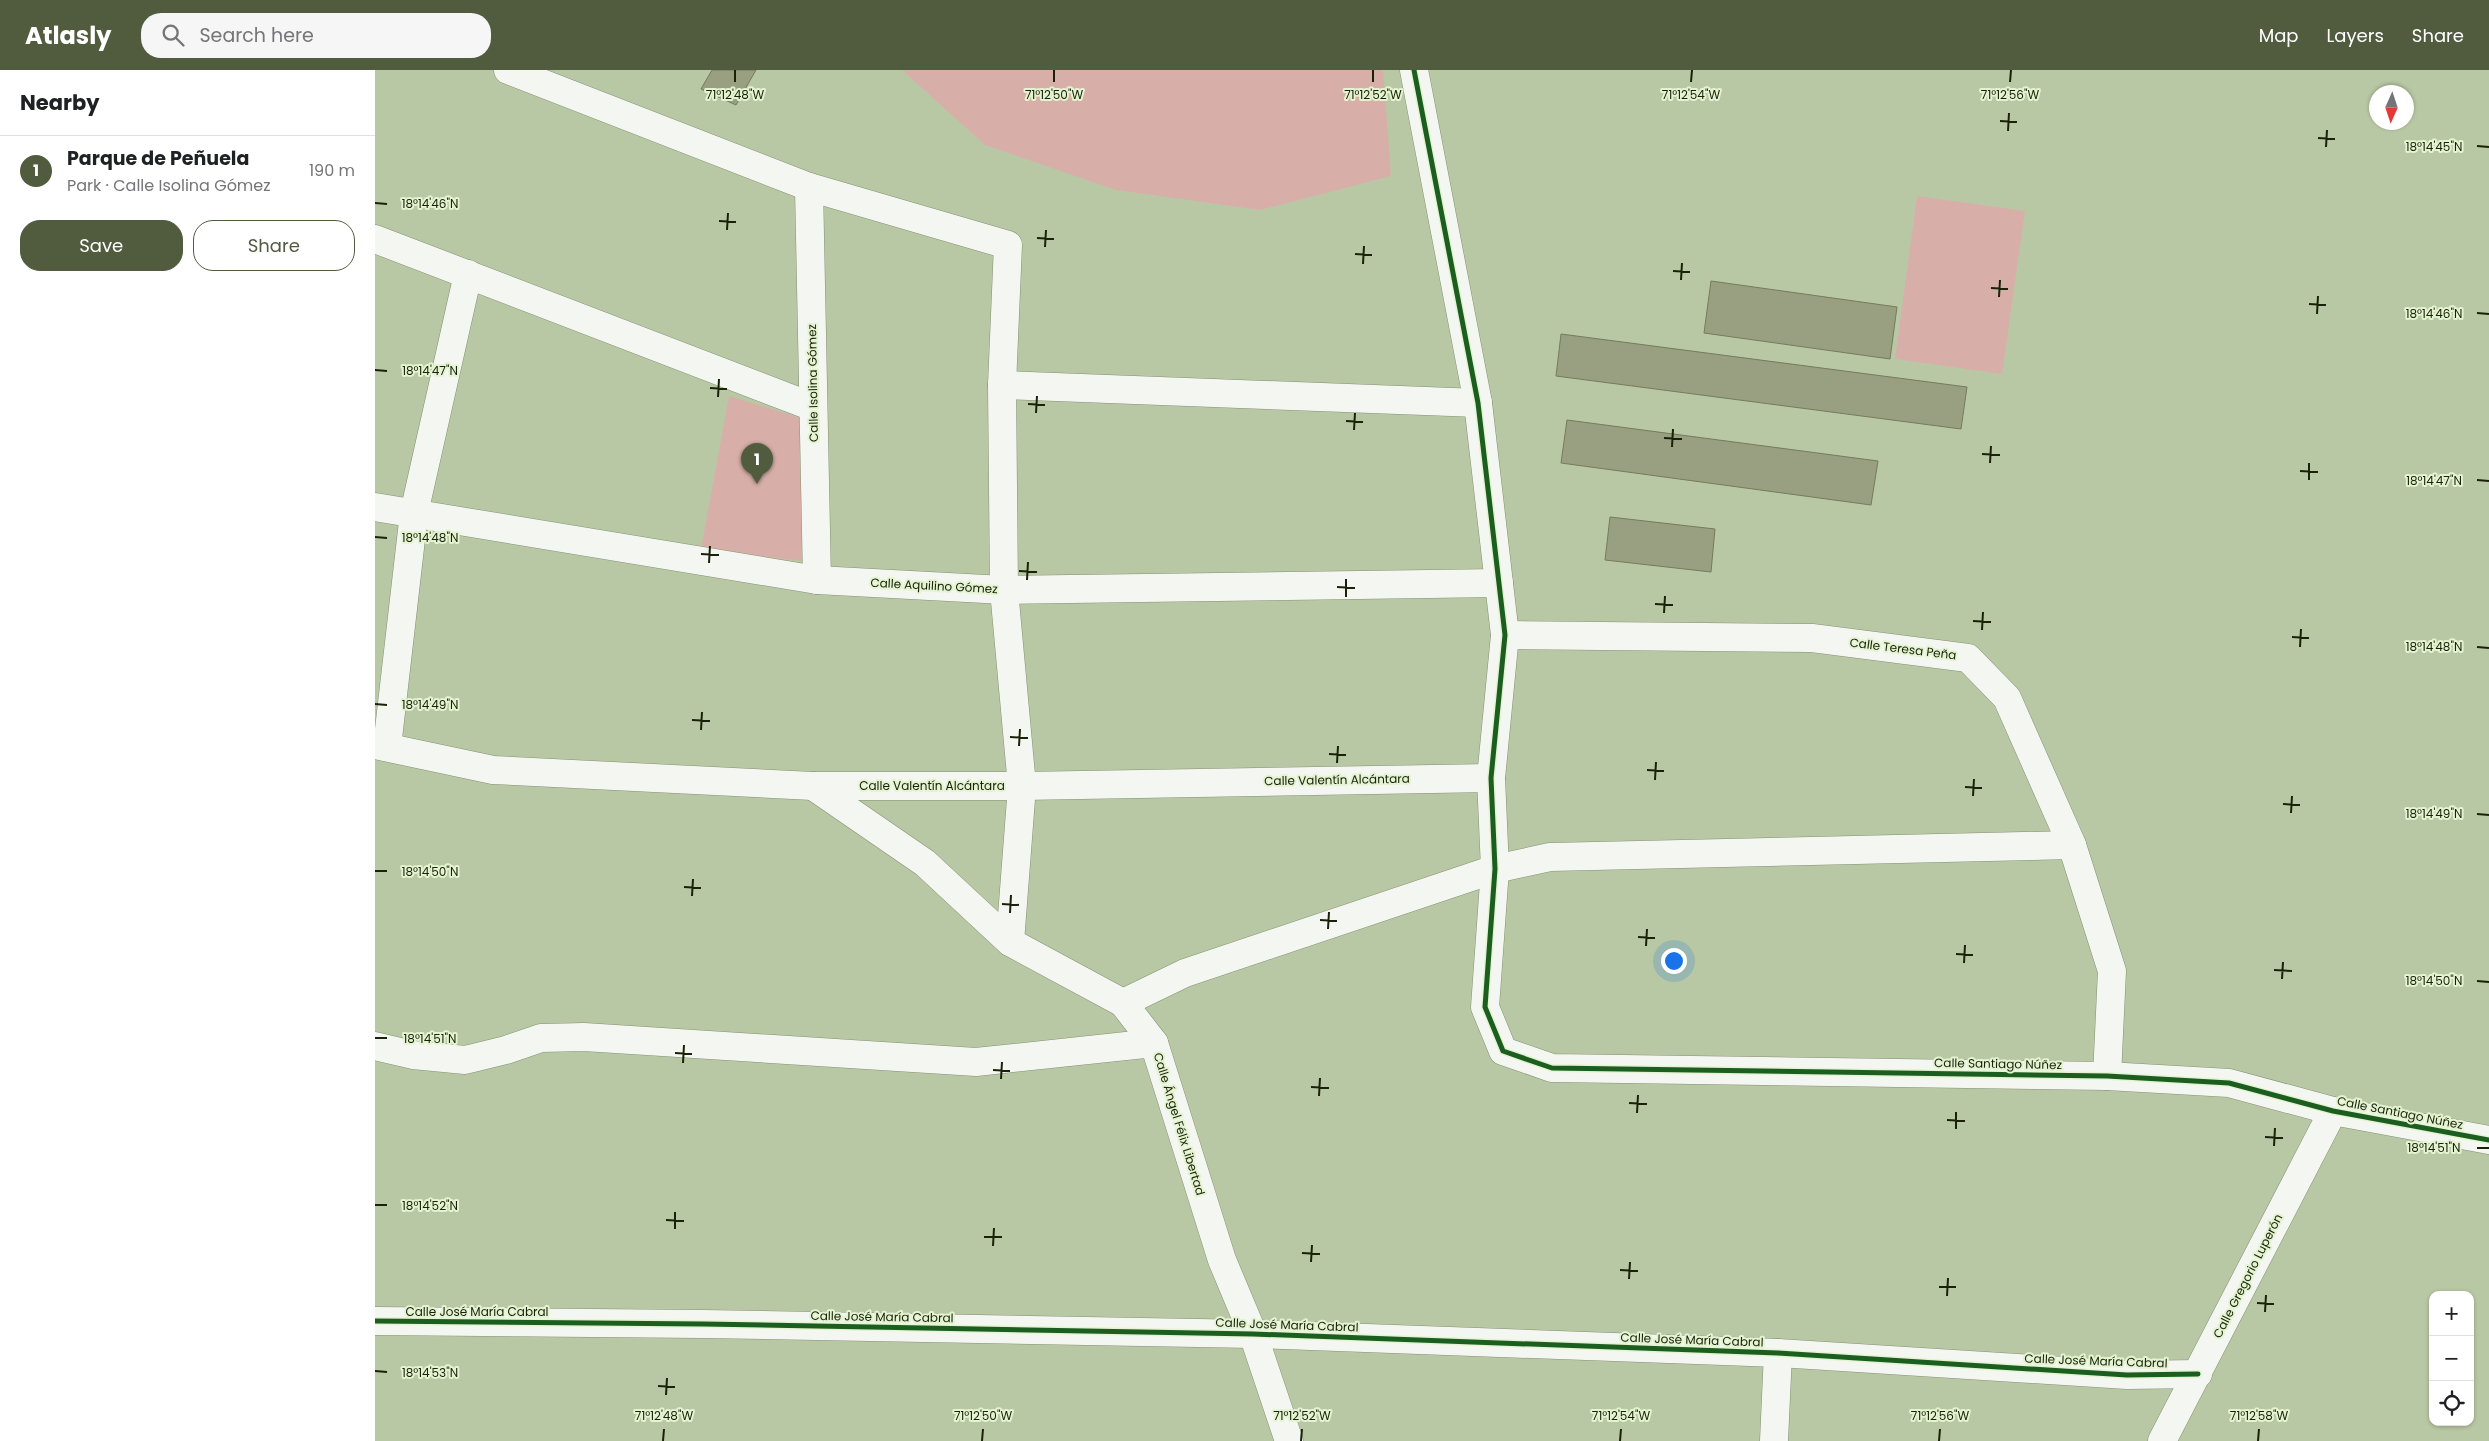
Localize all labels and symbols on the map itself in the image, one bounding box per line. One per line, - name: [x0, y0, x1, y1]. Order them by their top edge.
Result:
- north arrow: [2369, 85, 2414, 130]
- text: 71°12'48"W: [706, 86, 764, 103]
- text: 71°12'50"W: [1025, 86, 1083, 103]
- text: 71°12'52"W: [1344, 86, 1402, 103]
- text: 71°12'54"W: [1662, 86, 1720, 103]
- text: 71°12'56"W: [1981, 86, 2039, 103]
- text: 18°14'45"N: [2406, 138, 2462, 155]
- text: 18°14'46"N: [402, 195, 458, 212]
- text: 18°14'46"N: [2406, 305, 2462, 322]
- street label: Calle Isolina Gómez: [803, 324, 822, 442]
- text: 18°14'47"N: [402, 362, 458, 379]
- pin: 1: [741, 443, 773, 484]
- text: 18°14'47"N: [2406, 472, 2462, 489]
- text: 18°14'48"N: [402, 529, 458, 546]
- street label: Calle Aquilino Gómez: [870, 574, 998, 597]
- street label: Calle Teresa Peña: [1849, 634, 1957, 663]
- text: 18°14'48"N: [2406, 638, 2462, 655]
- text: 18°14'49"N: [402, 696, 458, 713]
- street label: Calle Valentín Alcántara: [1264, 770, 1410, 789]
- street label: Calle Valentín Alcántara: [859, 777, 1005, 794]
- text: 18°14'49"N: [2406, 805, 2462, 822]
- text: 18°14'50"N: [402, 863, 458, 880]
- your location: [1661, 948, 1687, 974]
- text: 18°14'50"N: [2406, 972, 2462, 989]
- text: 18°14'51"N: [404, 1030, 456, 1047]
- street label: Calle Ángel Félix Libertad: [1150, 1050, 1209, 1197]
- street label: Calle Santiago Núñez: [1934, 1054, 2062, 1073]
- street label: Calle Santiago Núñez: [2336, 1092, 2464, 1133]
- text: 18°14'51"N: [2408, 1139, 2460, 1156]
- text: 18°14'52"N: [402, 1197, 458, 1214]
- street label: Calle Gregorio Luperón: [2209, 1211, 2286, 1341]
- street label: Calle José María Cabral: [405, 1303, 549, 1320]
- street label: Calle José María Cabral: [810, 1307, 954, 1326]
- street label: Calle José María Cabral: [1215, 1314, 1359, 1335]
- street label: Calle José María Cabral: [1620, 1329, 1764, 1350]
- street label: Calle José María Cabral: [2024, 1350, 2168, 1371]
- text: 18°14'53"N: [402, 1364, 458, 1381]
- text: 71°12'48"W: [635, 1407, 693, 1424]
- text: 71°12'50"W: [954, 1407, 1012, 1424]
- text: 71°12'52"W: [1273, 1407, 1331, 1424]
- text: 71°12'54"W: [1592, 1407, 1650, 1424]
- text: 71°12'56"W: [1911, 1407, 1969, 1424]
- text: 71°12'58"W: [2230, 1407, 2288, 1424]

